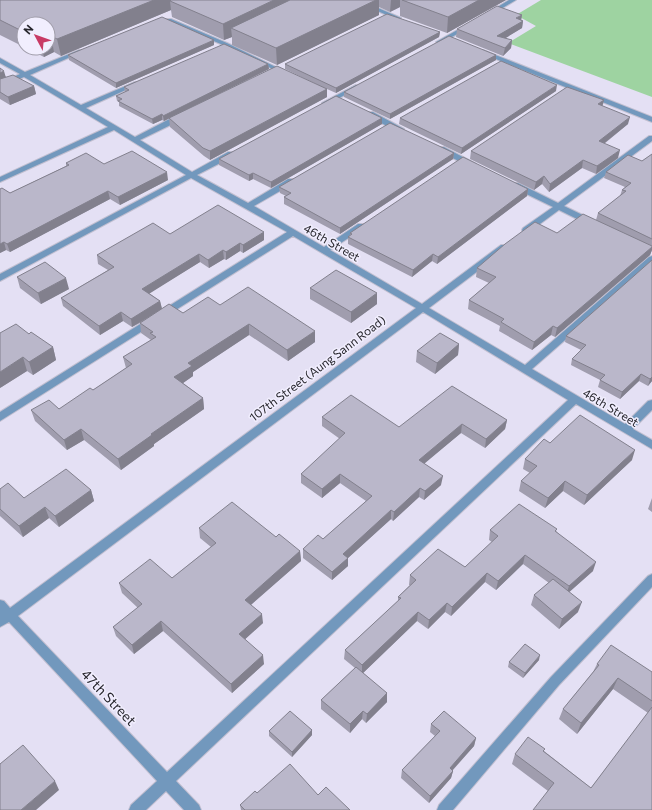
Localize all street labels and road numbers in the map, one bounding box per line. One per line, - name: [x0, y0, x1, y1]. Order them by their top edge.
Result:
- street label: 46th Street: [301, 220, 363, 264]
- street label: 107th Street (Aung Sann Road): [246, 312, 388, 424]
- street label: 46th Street: [581, 385, 641, 429]
- street label: 47th Street: [78, 665, 140, 729]

